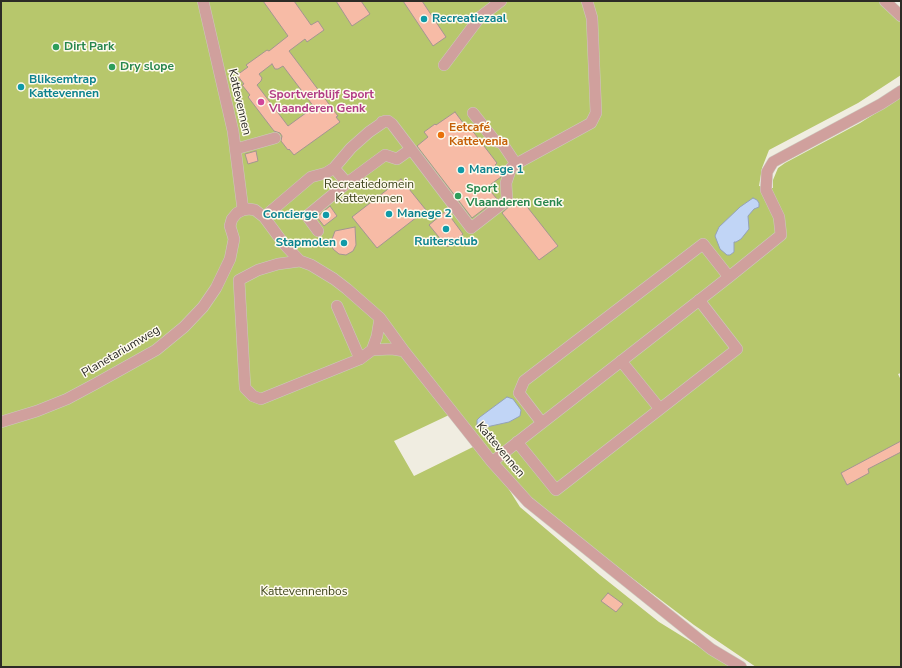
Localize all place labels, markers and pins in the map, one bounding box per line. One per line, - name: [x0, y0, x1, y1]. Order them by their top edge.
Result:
- place label: Recreatiezaal: [432, 12, 507, 26]
- marker: Recreatiezaal: [419, 14, 429, 24]
- place label: Dirt Park: [64, 40, 114, 54]
- marker: Dirt Park: [51, 42, 61, 52]
- place label: Dry slope: [120, 60, 174, 74]
- marker: Dry slope: [107, 62, 117, 72]
- place label: Bliksemtrap Kattevennen: [29, 73, 99, 101]
- marker: Bliksemtrap Kattevennen: [16, 82, 26, 92]
- place label: Sportverblijf Sport Vlaanderen Genk: [269, 88, 374, 116]
- marker: Sportverblijf Sport Vlaanderen Genk: [256, 97, 266, 107]
- place label: Eetcafé Kattevenia: [449, 121, 508, 149]
- marker: Eetcafé Kattevenia: [436, 130, 446, 140]
- place label: Manege 1: [469, 163, 524, 177]
- marker: Manege 1: [456, 165, 466, 175]
- place label: Sport Vlaanderen Genk: [466, 182, 562, 210]
- marker: Sport Vlaanderen Genk: [453, 191, 463, 201]
- place label: Manege 2: [397, 207, 452, 221]
- place label: Concierge: [263, 208, 318, 222]
- marker: Manege 2: [384, 209, 394, 219]
- marker: Concierge: [321, 210, 331, 220]
- marker: Ruitersclub: [441, 224, 451, 234]
- place label: Ruitersclub: [414, 235, 478, 249]
- place label: Stapmolen: [275, 236, 336, 250]
- marker: Stapmolen: [339, 238, 349, 248]

